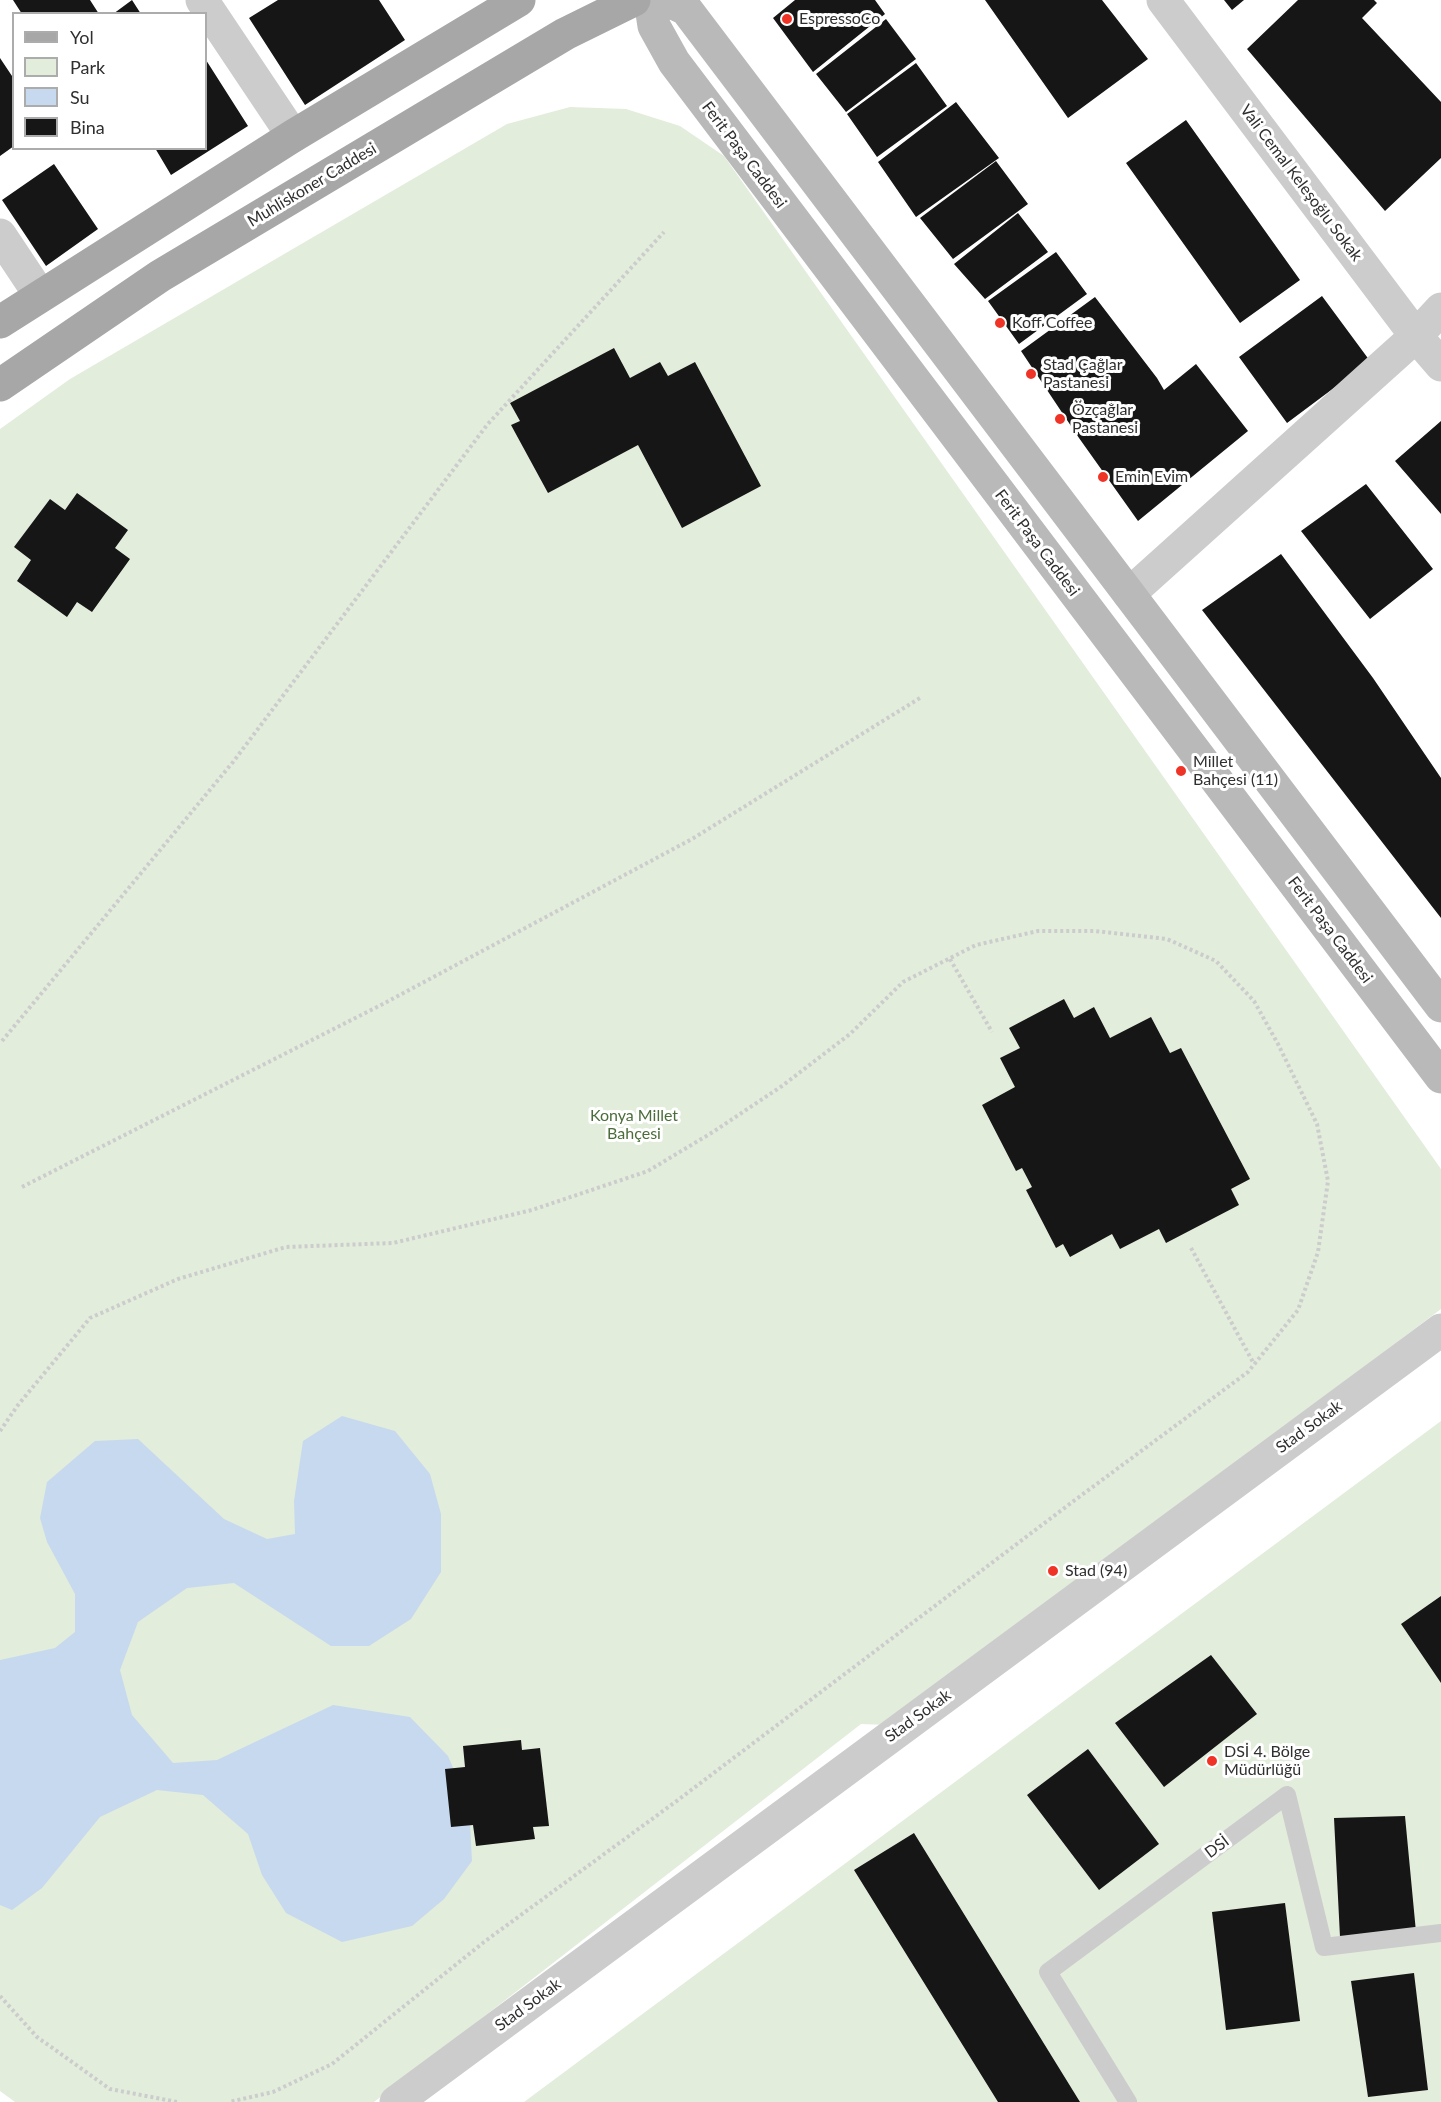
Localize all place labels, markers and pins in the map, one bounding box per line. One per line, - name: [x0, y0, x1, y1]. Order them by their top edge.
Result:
- place label: EspressoCo: [799, 9, 880, 29]
- marker: EspressoCo: [780, 12, 794, 26]
- place label: Koff Coffee: [1012, 313, 1092, 333]
- marker: Koff Coffee: [993, 316, 1007, 330]
- place label: Stad Çağlar Pastanesi: [1043, 355, 1123, 393]
- marker: Stad Çağlar Pastanesi: [1024, 367, 1038, 381]
- place label: Özçağlar Pastanesi: [1072, 400, 1138, 438]
- marker: Özçağlar Pastanesi: [1053, 412, 1067, 426]
- place label: Emin Evim: [1115, 467, 1188, 487]
- marker: Emin Evim: [1096, 470, 1110, 484]
- place label: Millet Bahçesi (11): [1193, 752, 1278, 790]
- marker: Millet Bahçesi (11): [1174, 764, 1188, 778]
- place label: Stad (94): [1065, 1561, 1127, 1581]
- marker: Stad (94): [1046, 1564, 1060, 1578]
- place label: DSİ 4. Bölge Müdürlüğü: [1224, 1742, 1310, 1780]
- marker: DSİ 4. Bölge Müdürlüğü: [1205, 1754, 1219, 1768]

